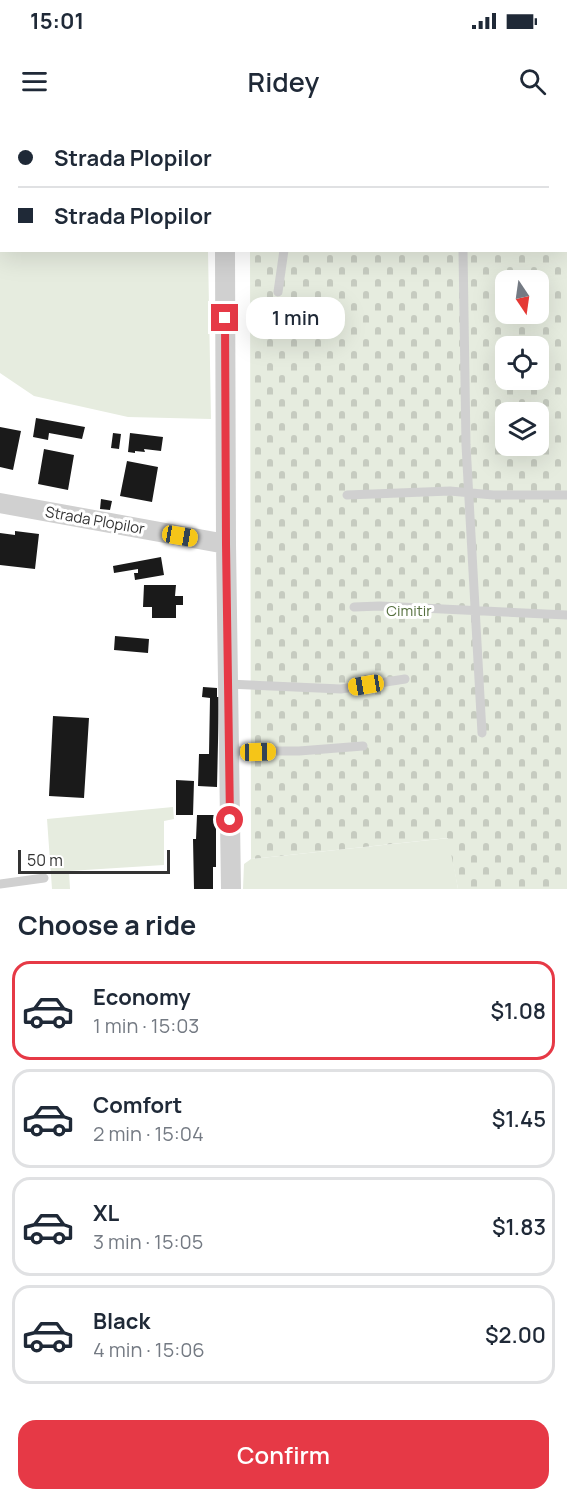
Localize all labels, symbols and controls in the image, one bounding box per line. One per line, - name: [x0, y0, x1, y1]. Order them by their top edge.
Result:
- text: 15:01: [30, 6, 84, 36]
- text: Ridey: [248, 63, 319, 100]
- icon: menu: [18, 65, 51, 98]
- icon: search: [516, 65, 549, 98]
- text: Strada Plopilor: [54, 143, 212, 173]
- text: Strada Plopilor: [54, 201, 212, 231]
- north arrow: [495, 270, 549, 324]
- map controls: [495, 270, 549, 456]
- callout: 1 min: [246, 297, 345, 339]
- route end: [211, 304, 238, 331]
- text: 1 min: [272, 304, 319, 331]
- button: locate: [495, 336, 549, 390]
- button: layers: [495, 402, 549, 456]
- street label: Strada Plopilor: [44, 501, 147, 539]
- car: [161, 524, 199, 548]
- park label: Cimitir: [386, 600, 432, 621]
- car: [347, 673, 385, 697]
- car: [240, 743, 276, 761]
- route start: [216, 806, 243, 833]
- scale bar: [18, 847, 170, 874]
- text: 50 m: [27, 849, 63, 871]
- text: Choose a ride: [18, 906, 196, 943]
- text: Economy: [93, 982, 191, 1012]
- icon: car: [21, 984, 75, 1038]
- text: $1.08: [490, 996, 546, 1026]
- text: 1 min · 15:03: [93, 1012, 199, 1039]
- text: Comfort: [93, 1090, 182, 1120]
- icon: car: [21, 1092, 75, 1146]
- text: $1.45: [492, 1104, 546, 1134]
- text: 2 min · 15:04: [93, 1120, 204, 1147]
- text: XL: [93, 1198, 119, 1228]
- icon: car: [21, 1200, 75, 1254]
- text: $1.83: [492, 1212, 546, 1242]
- text: 3 min · 15:05: [93, 1228, 203, 1255]
- text: Black: [93, 1306, 150, 1336]
- icon: car: [21, 1308, 75, 1362]
- text: $2.00: [485, 1320, 546, 1350]
- text: 4 min · 15:06: [93, 1336, 205, 1363]
- button: Confirm: [18, 1420, 549, 1489]

